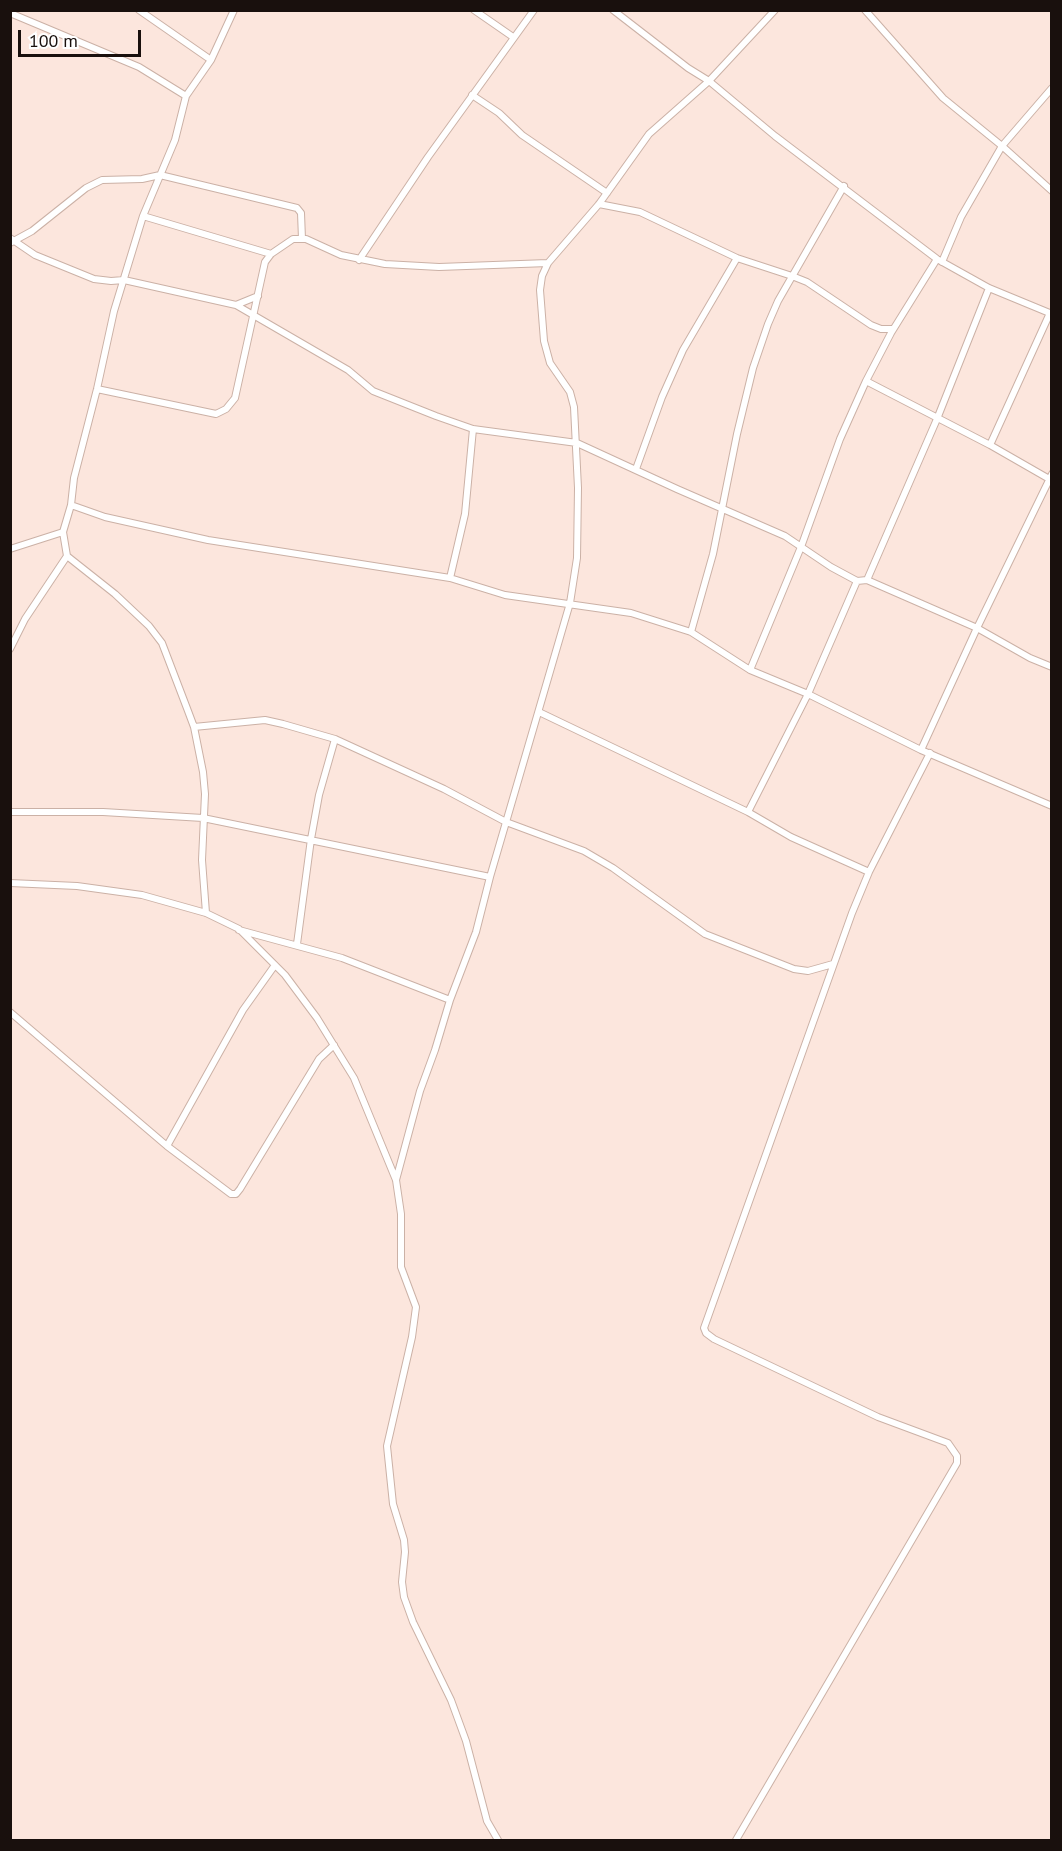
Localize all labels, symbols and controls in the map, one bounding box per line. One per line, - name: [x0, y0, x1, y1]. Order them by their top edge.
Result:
- scale bar: [21, 18, 144, 56]
- text: 100 m: [29, 29, 78, 52]

